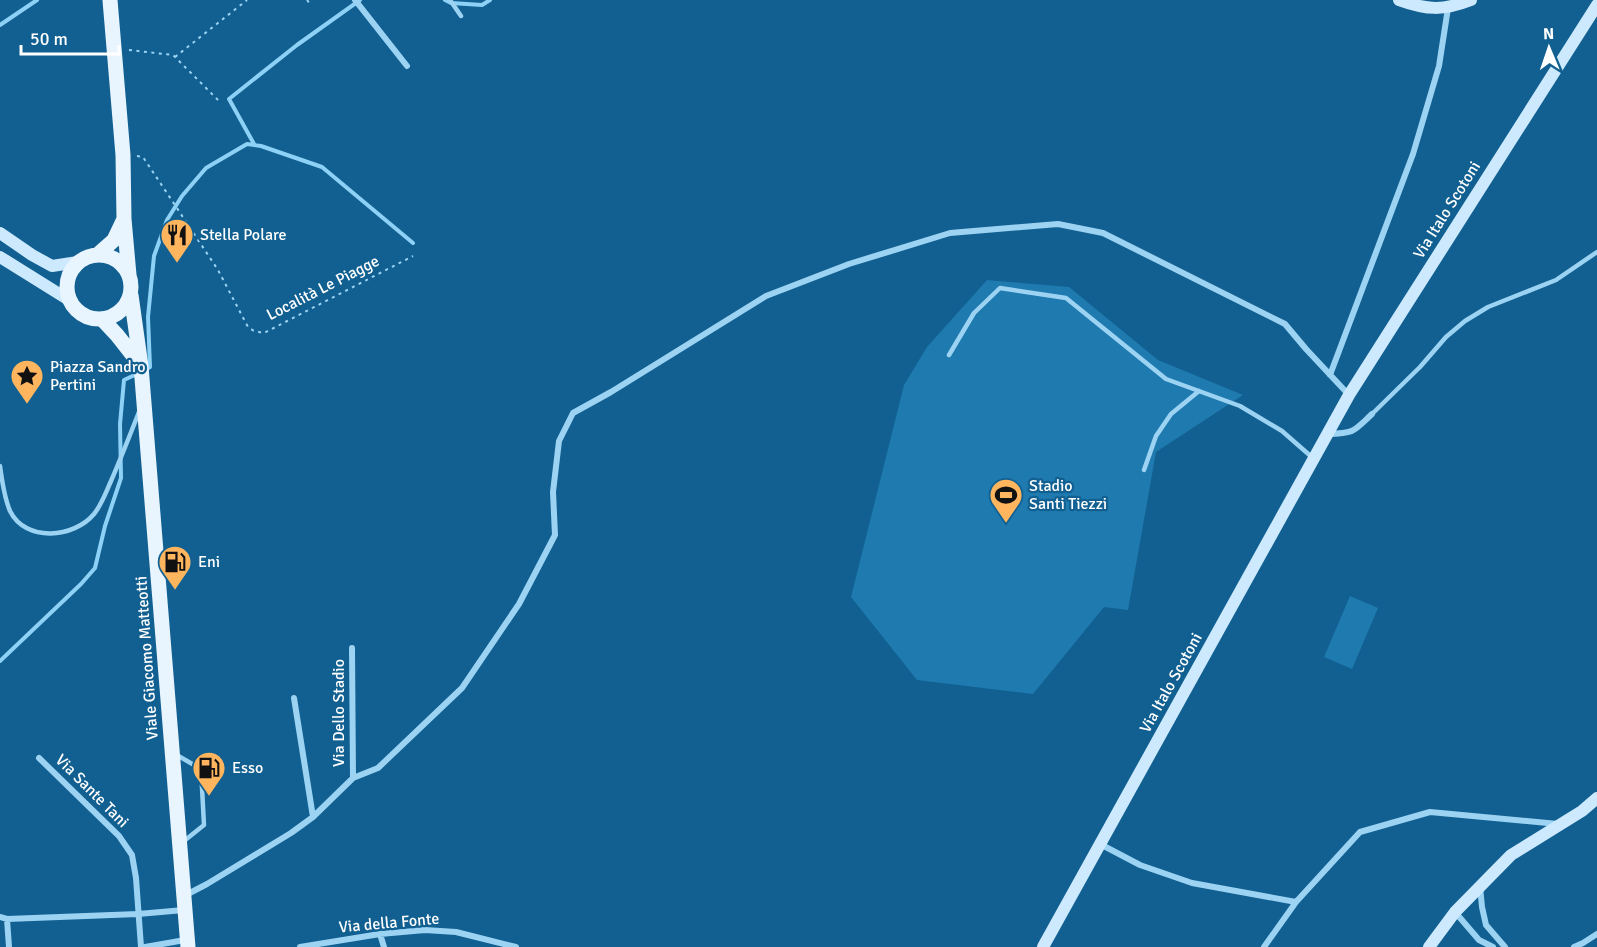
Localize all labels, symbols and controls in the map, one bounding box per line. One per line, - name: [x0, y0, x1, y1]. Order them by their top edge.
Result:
- scale bar: [21, 18, 118, 56]
- north arrow: [1519, 18, 1579, 78]
- text: N: [1543, 24, 1554, 44]
- text: 50 m: [30, 28, 68, 50]
- street label: Via Italo Scotoni: [1409, 158, 1485, 262]
- restaurant icon: Stella Polare: [159, 217, 195, 264]
- place label: Stella Polare: [200, 225, 287, 245]
- street label: Località Le Piagge: [263, 251, 383, 325]
- place label: Piazza Sandro Pertini: [50, 357, 146, 395]
- place icon: Piazza Sandro Pertini: [9, 358, 45, 405]
- place label: Stadio Santi Tiezzi: [1029, 476, 1107, 514]
- sports icon: Stadio Santi Tiezzi: [988, 477, 1024, 524]
- fuel station icon: Eni: [157, 544, 193, 591]
- place label: Eni: [198, 552, 220, 572]
- street label: Viale Giacomo Matteotti: [131, 575, 163, 741]
- street label: Via Italo Scotoni: [1135, 629, 1207, 737]
- street label: Via Dello Stadio: [329, 659, 349, 767]
- street label: Via Sante Tani: [51, 750, 133, 832]
- fuel station icon: Esso: [191, 750, 227, 797]
- place label: Esso: [232, 758, 263, 778]
- street label: Via della Fonte: [338, 909, 440, 937]

